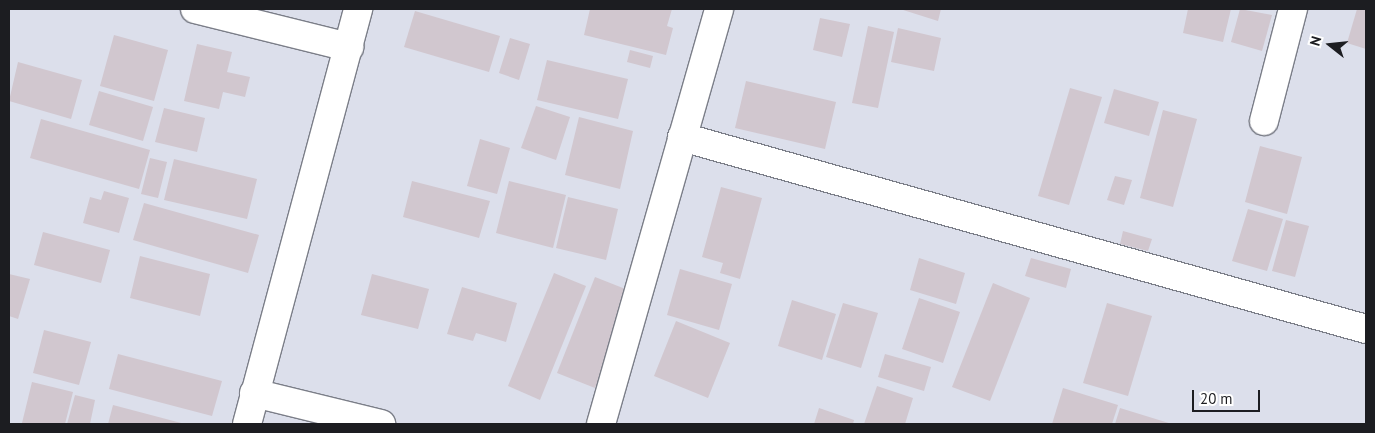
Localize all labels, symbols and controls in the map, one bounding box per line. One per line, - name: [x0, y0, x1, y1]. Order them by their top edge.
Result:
- north arrow: [1305, 20, 1355, 70]
- text: N: [1306, 34, 1325, 48]
- scale bar: [1195, 380, 1262, 412]
- text: 20 m: [1200, 389, 1233, 408]

